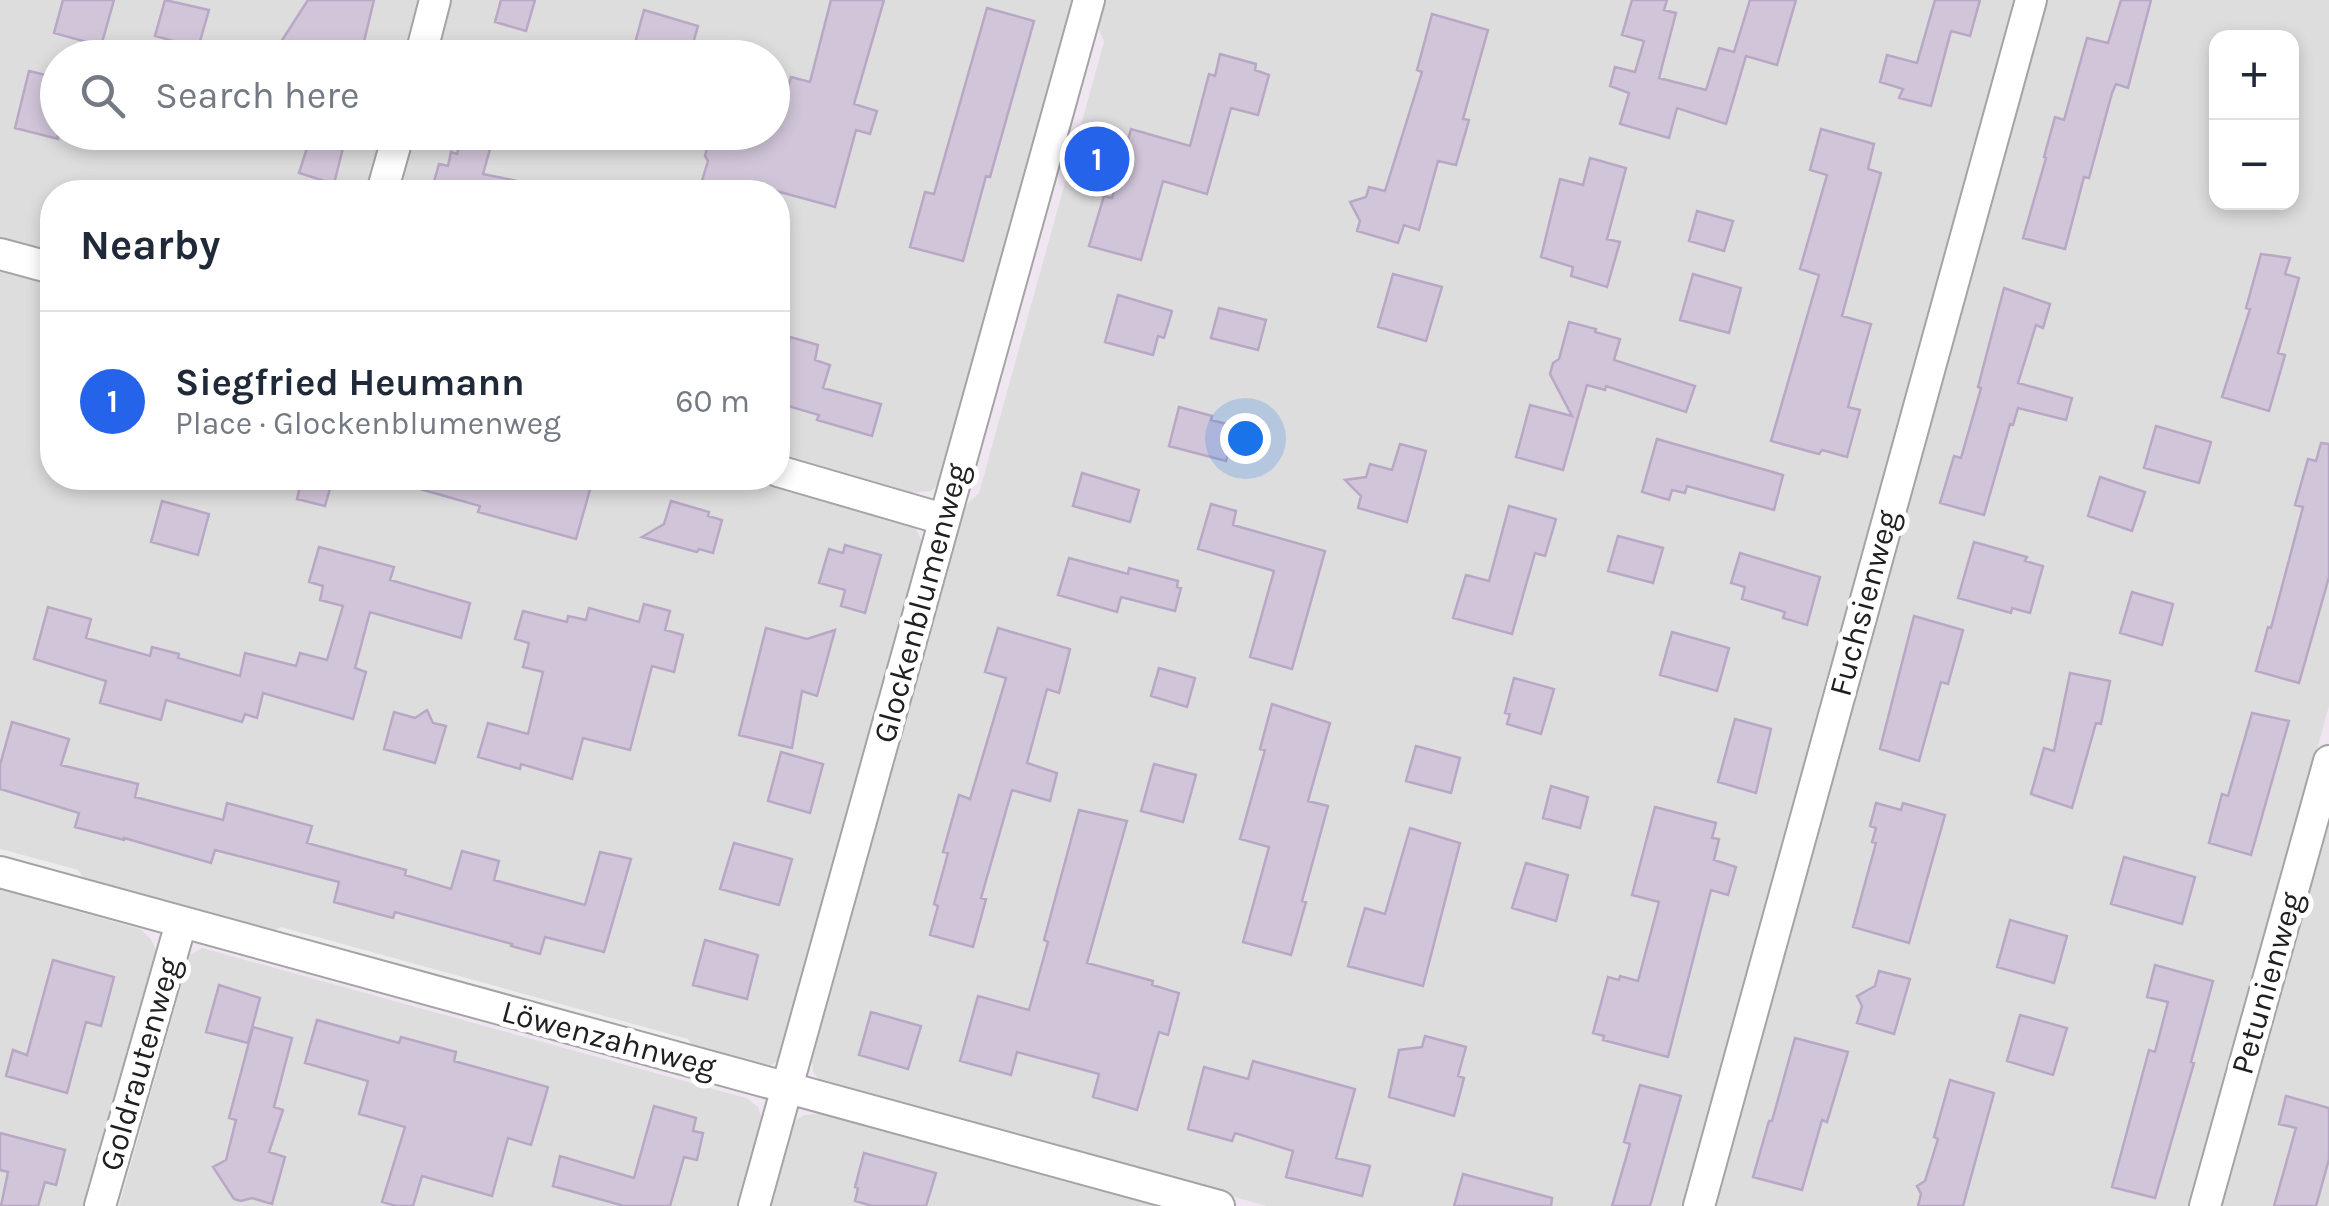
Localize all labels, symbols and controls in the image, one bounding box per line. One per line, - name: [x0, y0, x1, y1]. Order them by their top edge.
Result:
- map controls: [2209, 30, 2299, 210]
- button: +: [2209, 30, 2299, 120]
- search box: [40, 40, 790, 150]
- icon: search: [75, 68, 130, 123]
- text: Search here: [155, 73, 359, 118]
- button: −: [2209, 120, 2299, 210]
- pin: 1: [1064, 122, 1130, 196]
- text: Nearby: [80, 220, 220, 270]
- text: Siegfried Heumann: [175, 360, 525, 405]
- text: 1: [107, 383, 118, 420]
- text: 60 m: [675, 383, 750, 420]
- text: Place · Glockenblumenweg: [175, 405, 561, 442]
- your location: [1220, 413, 1271, 464]
- street label: Glockenblumenweg: [866, 459, 976, 747]
- street label: Fuchsienweg: [1821, 506, 1907, 700]
- street label: Petunienweg: [2223, 888, 2311, 1078]
- street label: Goldrautenweg: [92, 953, 188, 1175]
- street label: Löwenzahnweg: [498, 993, 720, 1085]

